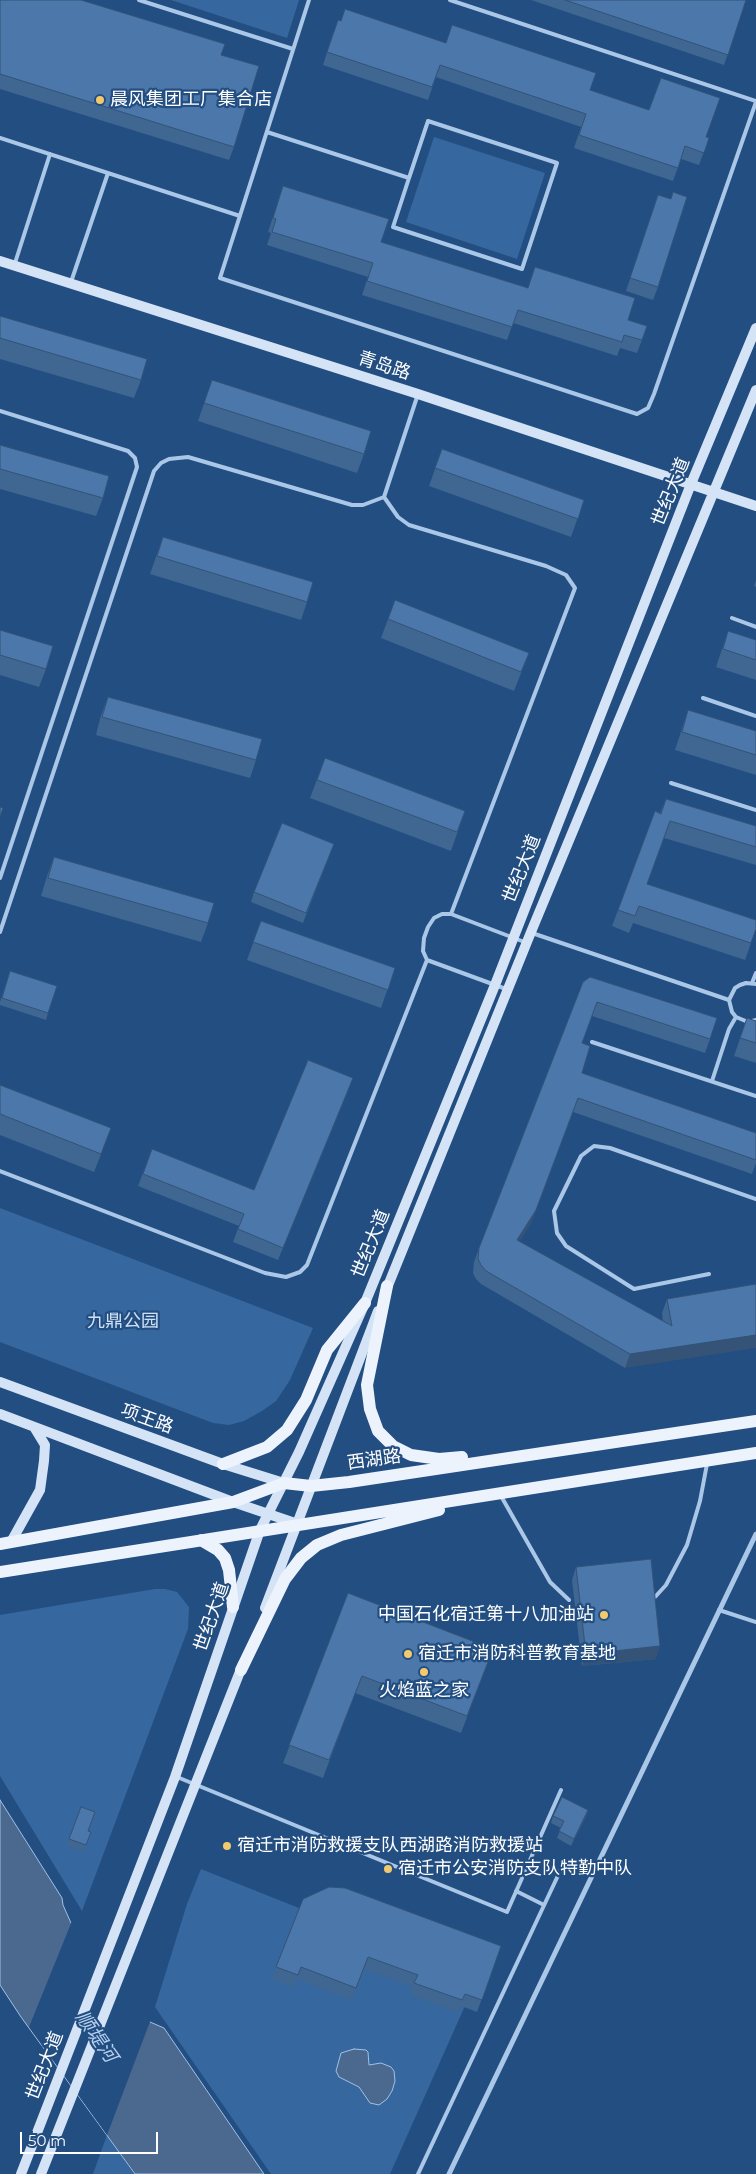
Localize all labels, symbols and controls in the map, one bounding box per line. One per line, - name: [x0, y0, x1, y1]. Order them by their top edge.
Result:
- place label: 晨风集团工厂集合店: [110, 89, 272, 111]
- marker: 晨风集团工厂集合店: [94, 94, 106, 106]
- street label: 青岛路: [355, 347, 413, 385]
- street label: 世纪大道: [648, 455, 694, 529]
- street label: 世纪大道: [499, 832, 545, 906]
- street label: 世纪大道: [348, 1207, 394, 1281]
- park label: 九鼎公园: [87, 1311, 159, 1333]
- street label: 项王路: [118, 1400, 176, 1438]
- street label: 西湖路: [346, 1446, 402, 1474]
- street label: 世纪大道: [190, 1579, 234, 1655]
- place label: 中国石化宿迁第十八加油站: [378, 1604, 594, 1626]
- marker: 中国石化宿迁第十八加油站: [598, 1609, 610, 1621]
- place label: 宿迁市消防科普教育基地: [418, 1643, 616, 1665]
- marker: 宿迁市消防科普教育基地: [402, 1648, 414, 1660]
- marker: 火焰蓝之家: [418, 1666, 430, 1678]
- place label: 火焰蓝之家: [379, 1680, 469, 1702]
- place label: 宿迁市消防救援支队西湖路消防救援站: [237, 1835, 543, 1857]
- marker: 宿迁市消防救援支队西湖路消防救援站: [221, 1840, 233, 1852]
- place label: 宿迁市公安消防支队特勤中队: [398, 1858, 632, 1880]
- marker: 宿迁市公安消防支队特勤中队: [382, 1863, 394, 1875]
- water label: 顺堤河: [70, 2007, 122, 2067]
- street label: 世纪大道: [22, 2029, 68, 2103]
- scale bar: [22, 2122, 160, 2154]
- text: 50 m: [28, 2131, 66, 2150]

